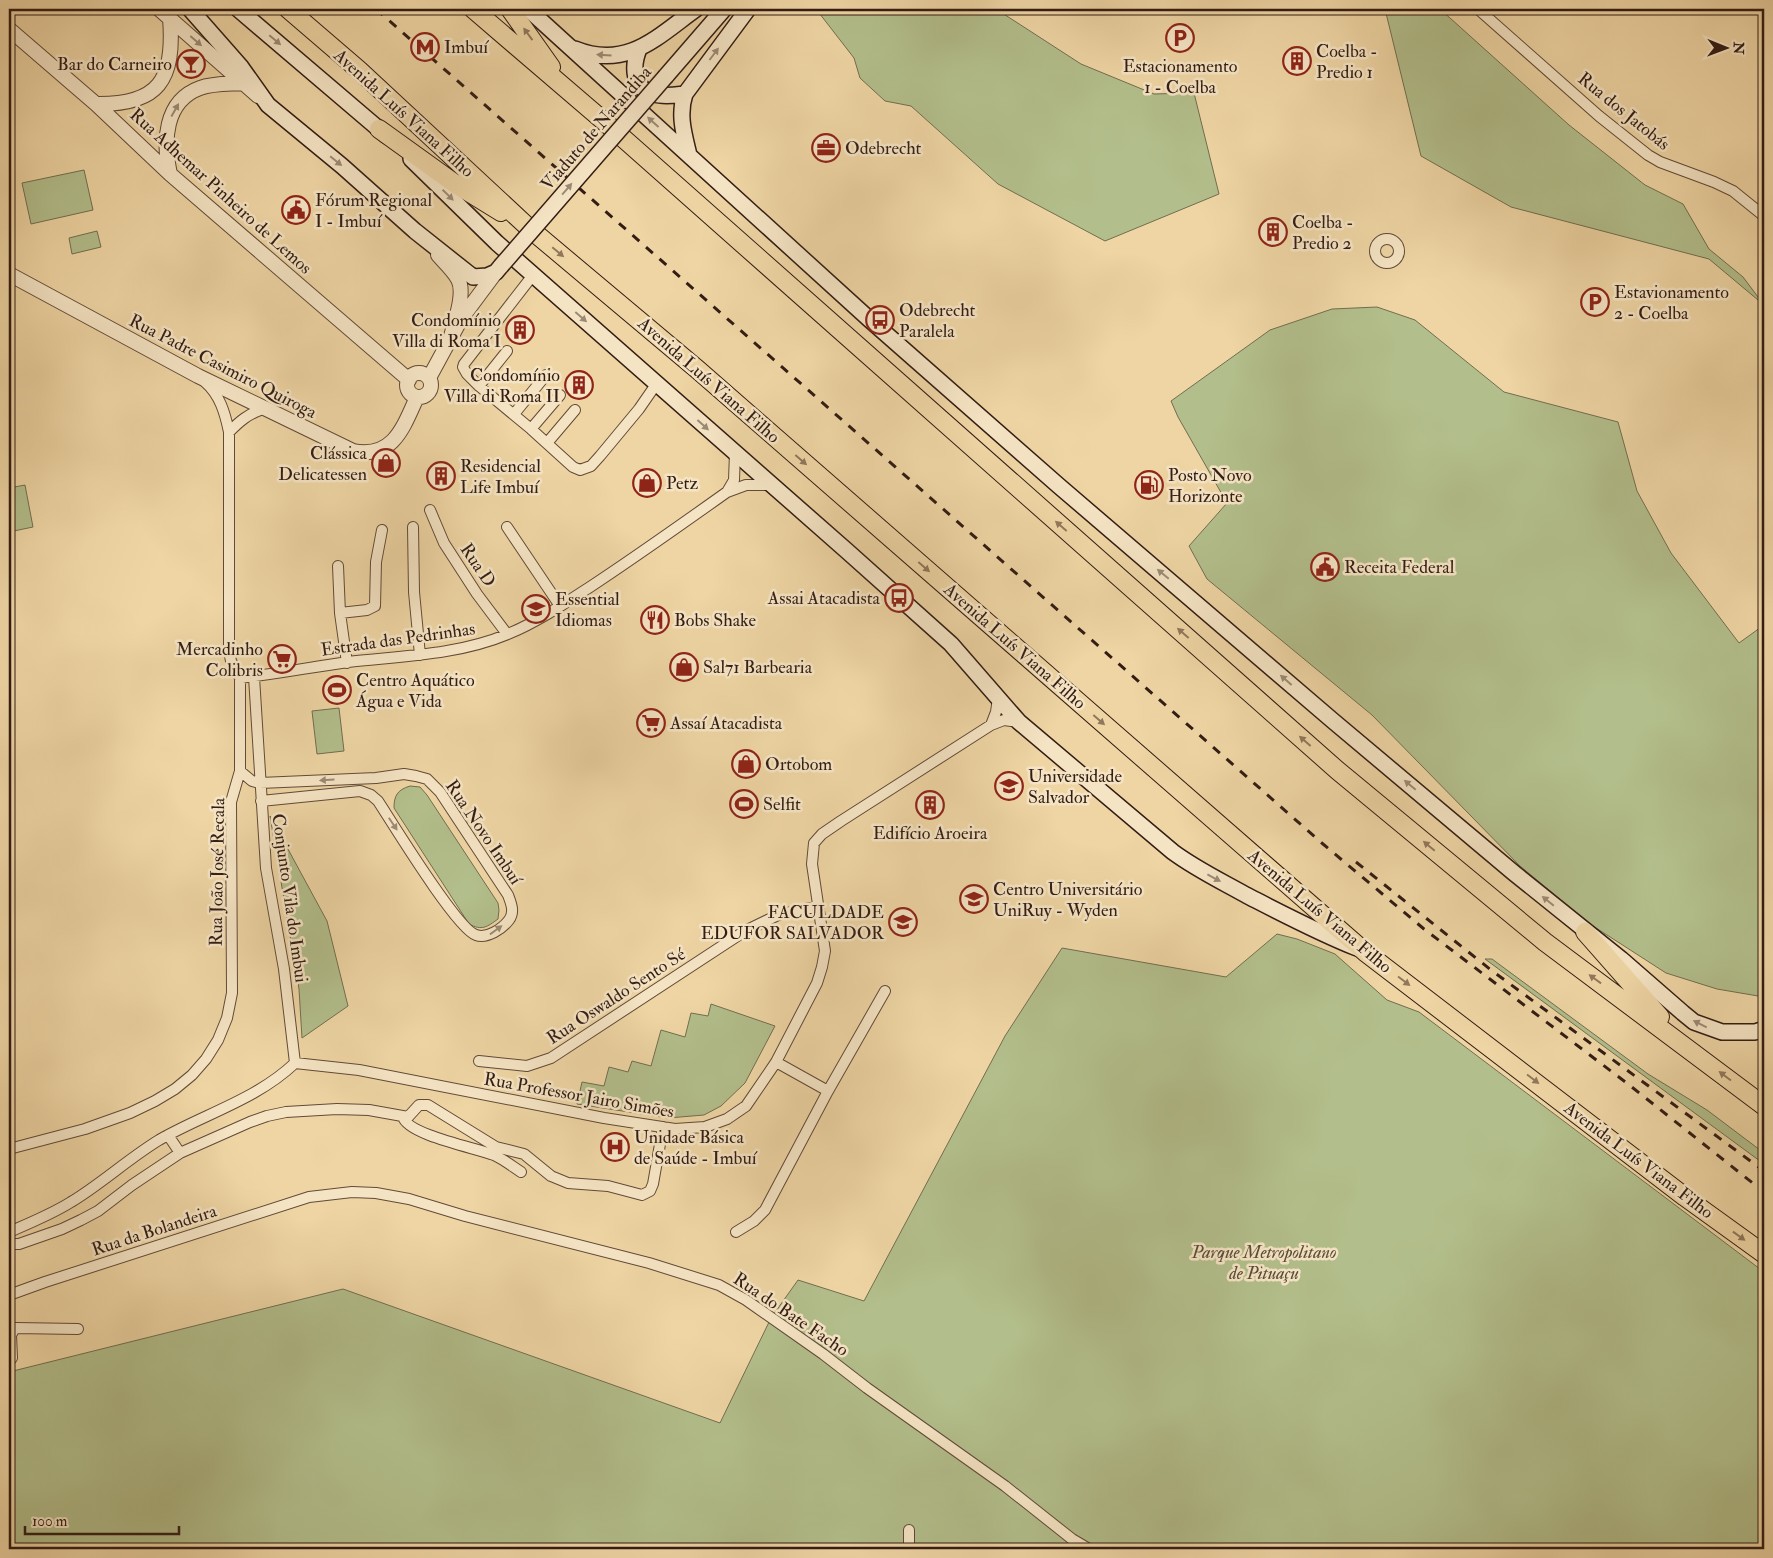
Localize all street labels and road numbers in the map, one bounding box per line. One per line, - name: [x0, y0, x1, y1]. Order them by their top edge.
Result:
- street label: Avenida Luís Viana Filho: [328, 44, 479, 183]
- street label: Viaduto de Narandiba: [536, 61, 657, 195]
- street label: Rua dos Jatobás: [1573, 67, 1674, 156]
- street label: Rua Adhemar Pinheiro de Lemos: [125, 103, 316, 279]
- street label: Rua Padre Casimiro Quiroga: [125, 309, 321, 424]
- street label: Avenida Luís Viana Filho: [632, 312, 785, 449]
- street label: Rua D: [455, 539, 501, 592]
- street label: Avenida Luís Viana Filho: [938, 578, 1091, 715]
- street label: Estrada das Pedrinhas: [319, 617, 477, 662]
- street label: Rua Novo Imbuí: [440, 775, 528, 890]
- street label: Rua João José Recala: [205, 797, 230, 947]
- street label: Conjunto Vila do Imbui: [266, 812, 313, 984]
- street label: Avenida Luís Viana Filho: [1242, 844, 1397, 979]
- street label: Rua Oswaldo Sento Sé: [543, 943, 690, 1050]
- street label: Rua Professor Jairo Simões: [482, 1067, 676, 1124]
- street label: Avenida Luís Viana Filho: [1559, 1096, 1718, 1224]
- street label: Rua da Bolandeira: [89, 1199, 220, 1262]
- street label: Rua do Bate Facho: [729, 1267, 853, 1362]

